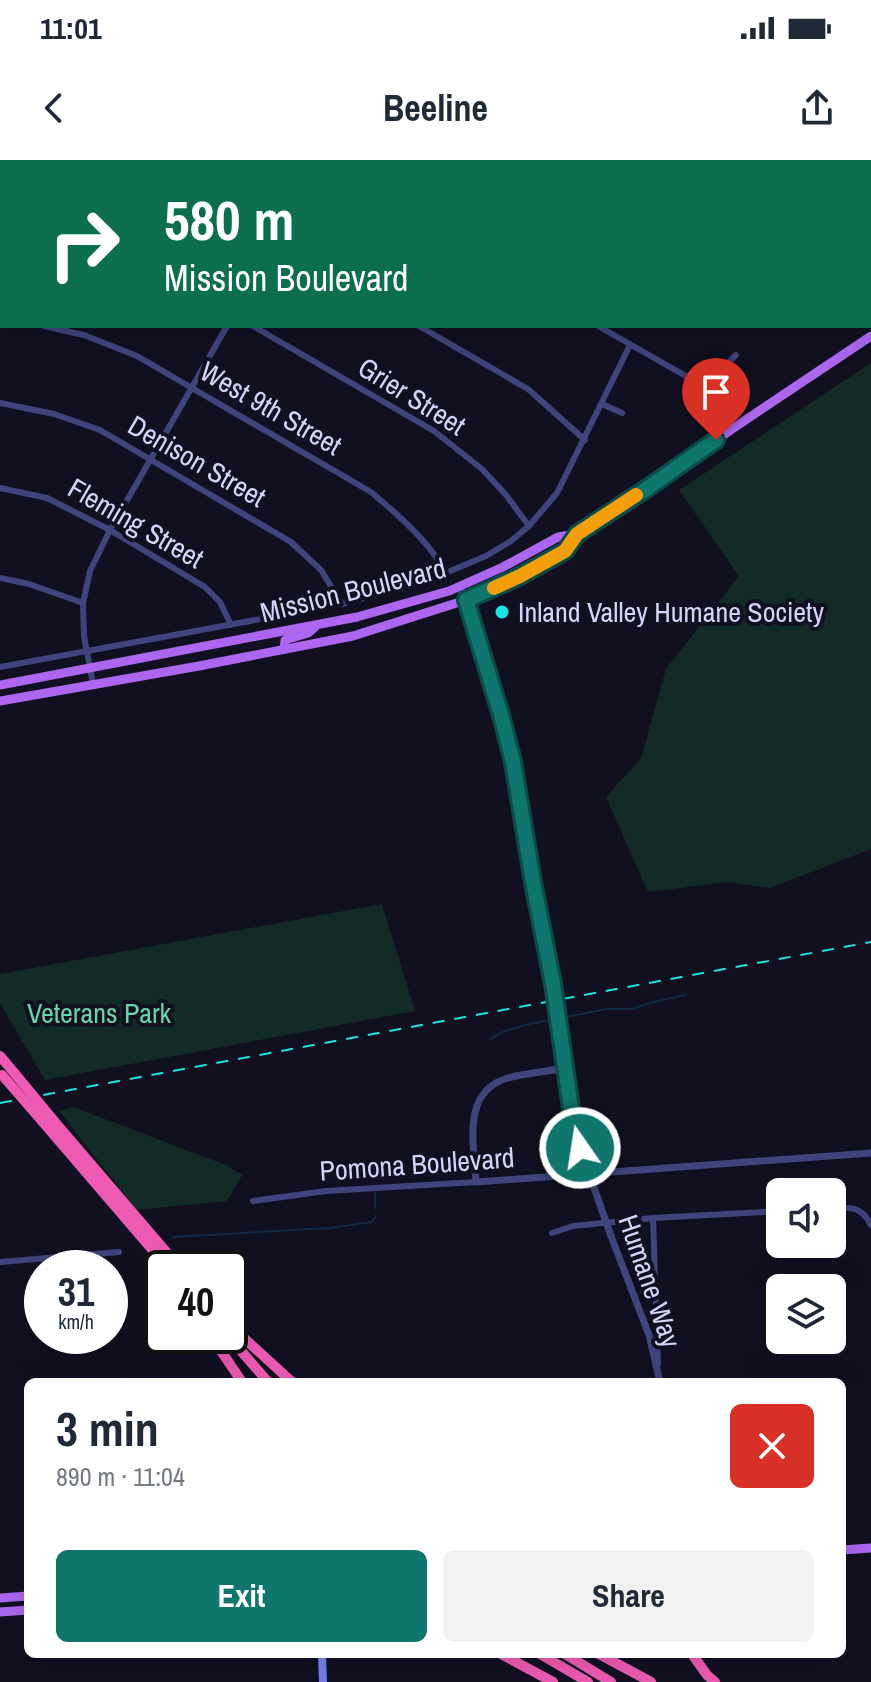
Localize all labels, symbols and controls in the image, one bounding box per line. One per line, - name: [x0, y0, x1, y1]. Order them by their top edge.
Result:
- text: 11:01: [40, 8, 102, 48]
- text: Beeline: [383, 84, 488, 132]
- icon: back: [32, 86, 76, 130]
- icon: share: [795, 86, 839, 130]
- text: 580 m: [164, 182, 294, 257]
- icon: right: [32, 192, 136, 296]
- text: Mission Boulevard: [164, 254, 408, 302]
- street label: Grier Street: [351, 348, 473, 444]
- street label: West 9th Street: [193, 352, 349, 464]
- pin: [682, 358, 750, 440]
- icon: arrive: [694, 370, 738, 414]
- street label: Denison Street: [121, 406, 273, 516]
- street label: Fleming Street: [61, 469, 211, 577]
- street label: Mission Boulevard: [256, 549, 450, 631]
- place label: Inland Valley Humane Society: [518, 593, 824, 631]
- marker: Inland Valley Humane Society: [493, 603, 511, 621]
- park label: Veterans Park: [27, 994, 172, 1032]
- position arrow: [538, 1106, 622, 1190]
- street label: Pomona Boulevard: [318, 1138, 516, 1190]
- map controls: [766, 1178, 846, 1354]
- button: sound: [766, 1178, 846, 1258]
- street label: Humane Way: [610, 1209, 691, 1353]
- speed limit sign: 40: [144, 1250, 248, 1354]
- text: 31: [58, 1265, 94, 1318]
- button: layers: [766, 1274, 846, 1354]
- text: km/h: [58, 1308, 94, 1335]
- text: 3 min: [56, 1396, 159, 1461]
- button: close: [730, 1404, 814, 1488]
- text: 890 m · 11:04: [56, 1459, 185, 1494]
- button: Exit: [56, 1550, 427, 1642]
- button: Share: [443, 1550, 814, 1642]

